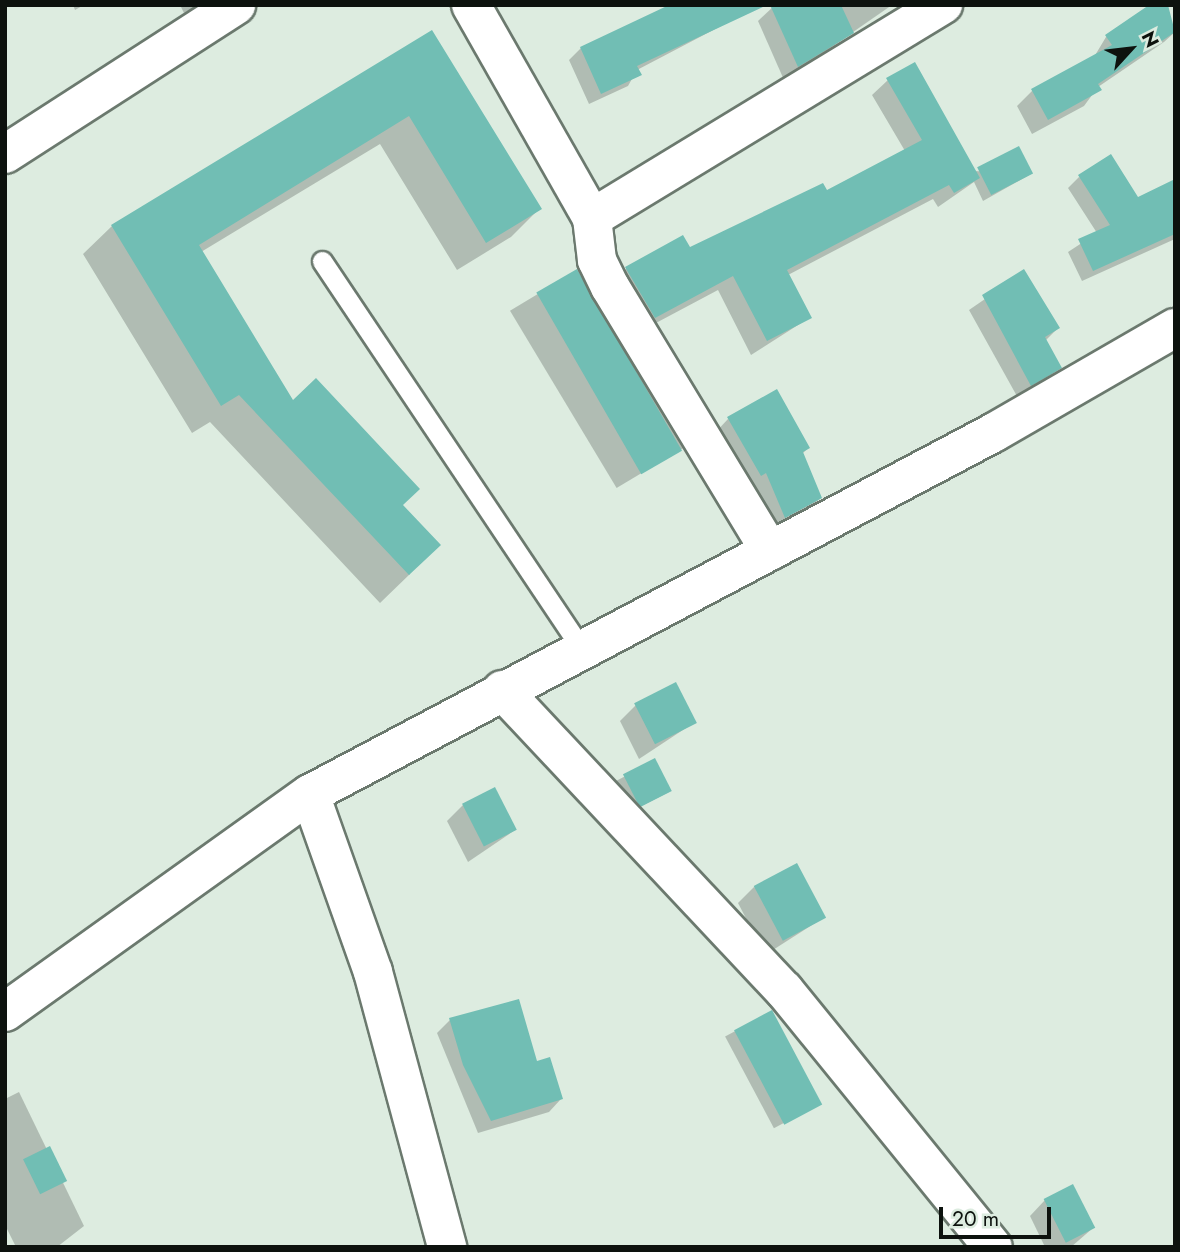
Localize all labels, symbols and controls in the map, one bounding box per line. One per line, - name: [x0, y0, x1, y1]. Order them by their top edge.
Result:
- north arrow: [1096, 14, 1166, 84]
- text: N: [1135, 26, 1166, 52]
- scale bar: [942, 1192, 1054, 1236]
- text: 20 m: [952, 1204, 999, 1234]

